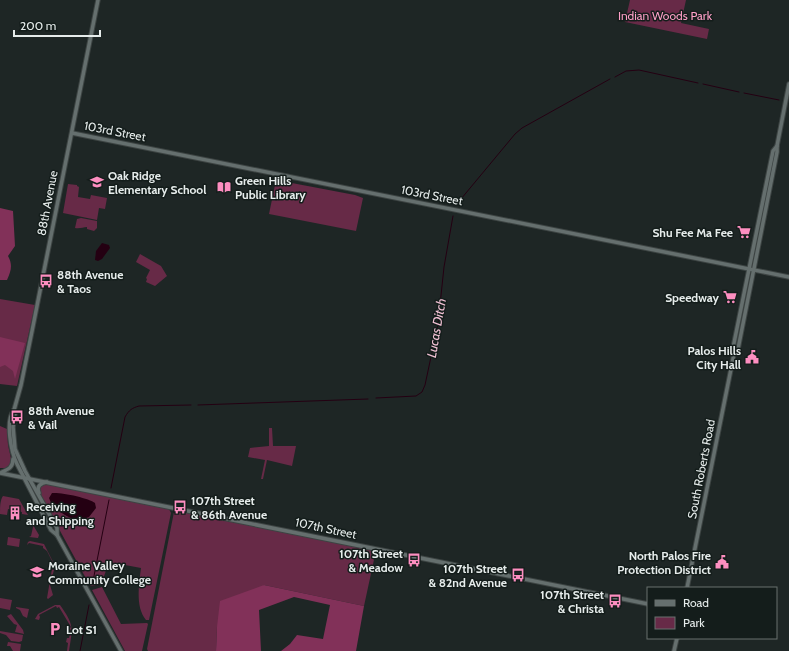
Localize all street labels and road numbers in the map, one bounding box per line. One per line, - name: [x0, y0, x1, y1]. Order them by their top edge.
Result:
- street label: 103rd Street: [83, 118, 147, 144]
- street label: 88th Avenue: [33, 169, 61, 237]
- street label: 103rd Street: [400, 182, 464, 208]
- street label: South Roberts Road: [684, 418, 718, 520]
- street label: 107th Street: [294, 514, 358, 542]

